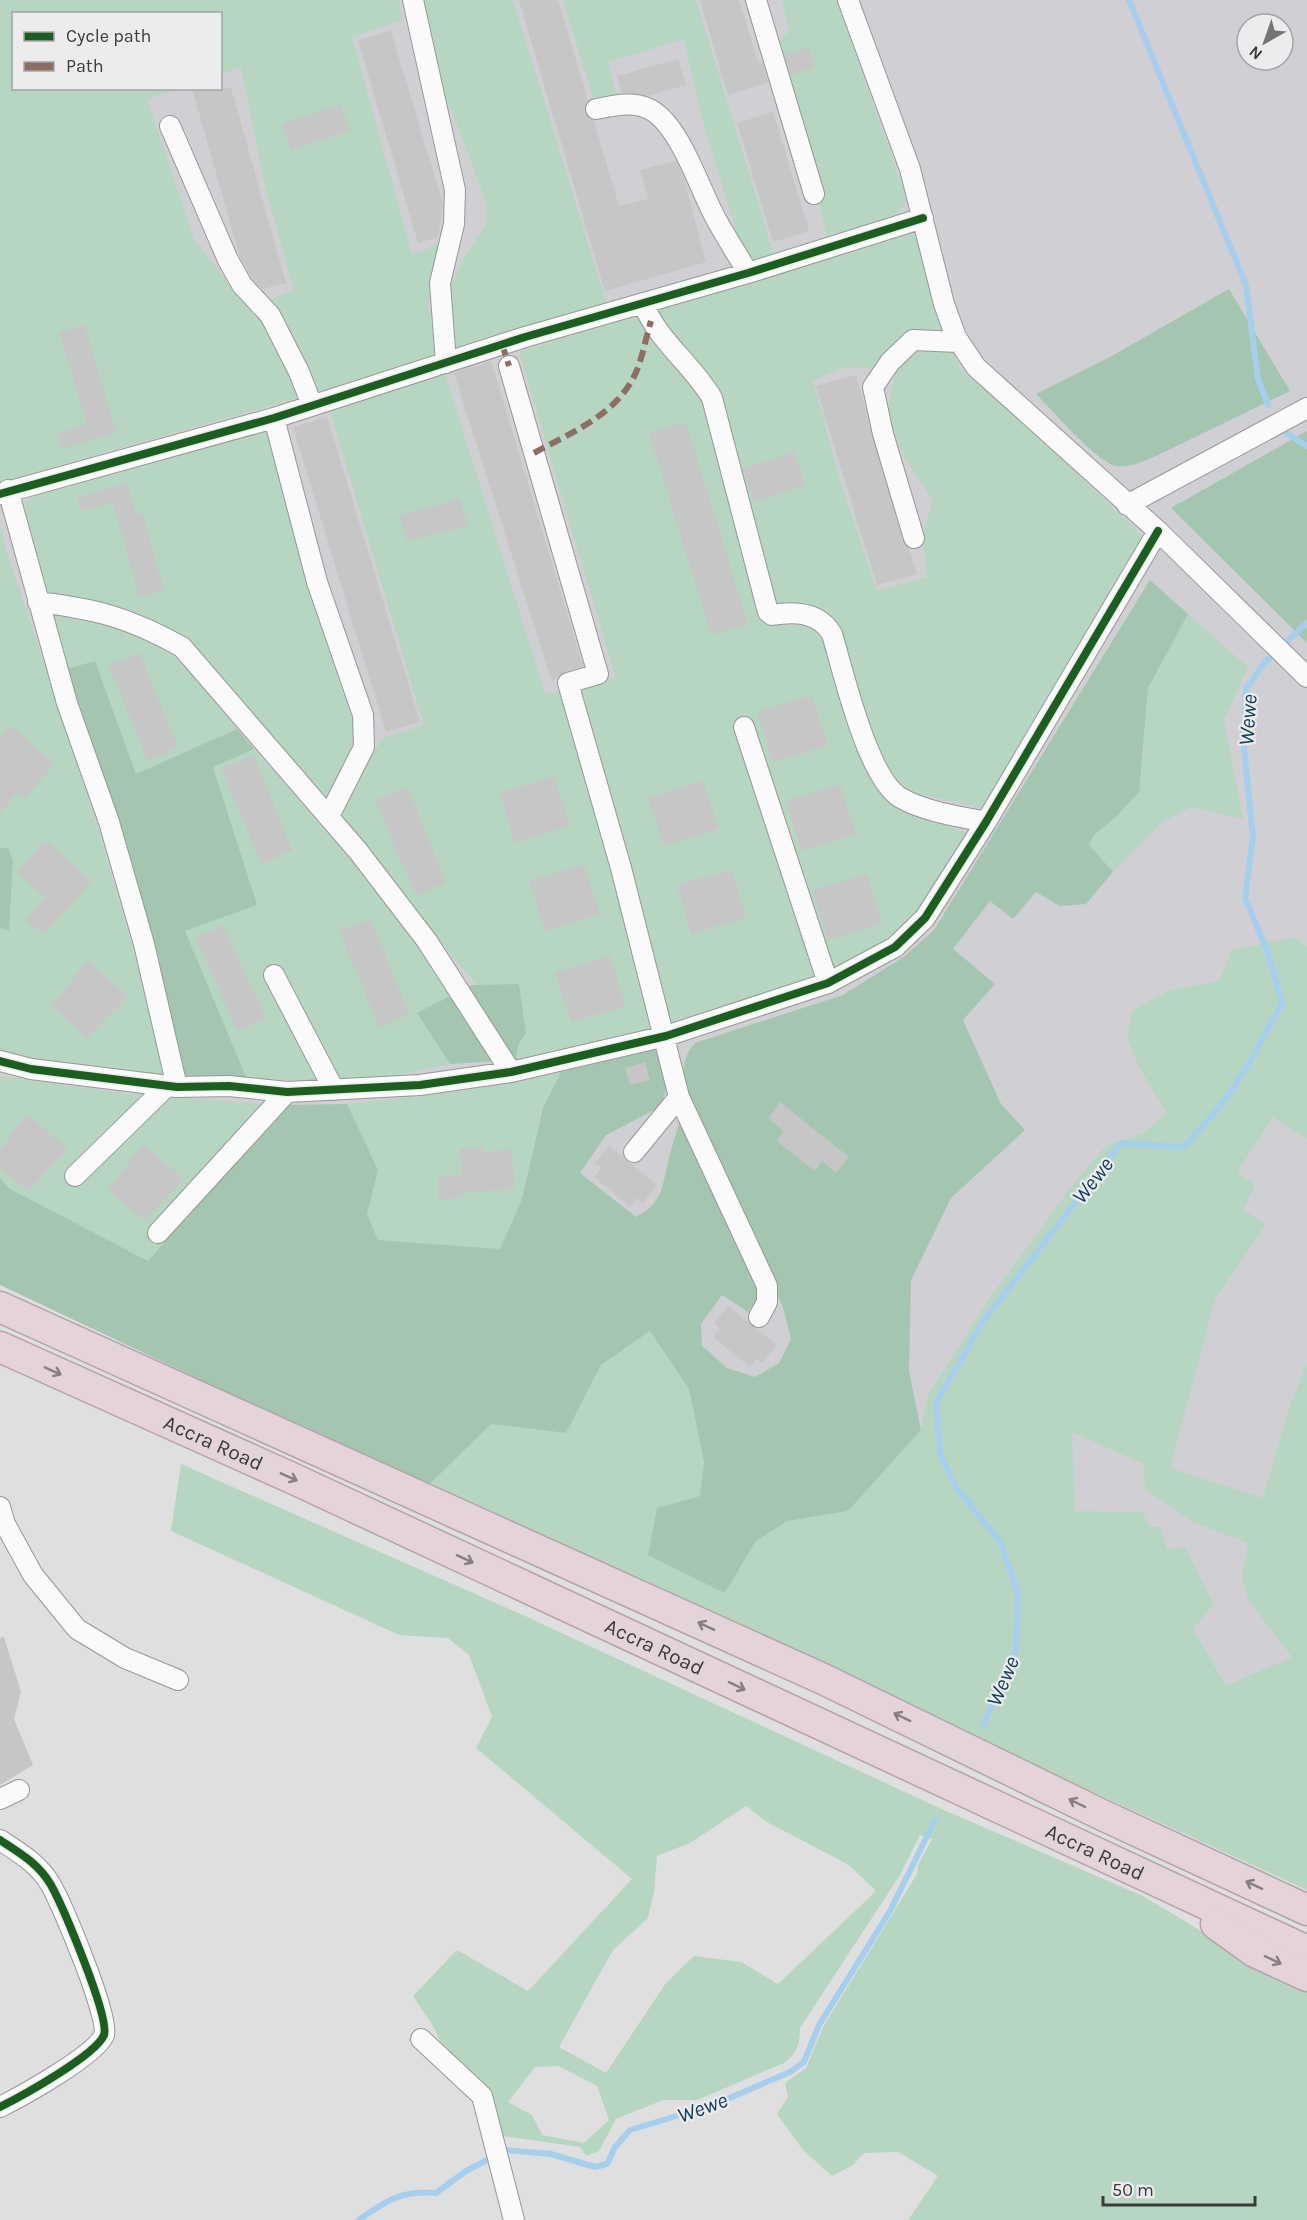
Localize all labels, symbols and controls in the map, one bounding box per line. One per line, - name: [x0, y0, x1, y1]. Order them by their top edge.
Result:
- legend: [12, 12, 222, 90]
- north arrow: [1235, 12, 1295, 72]
- text: Cycle path: [66, 25, 151, 47]
- text: N: [1245, 42, 1266, 64]
- text: Path: [66, 55, 104, 77]
- water label: Wewe: [1233, 693, 1263, 747]
- water label: Wewe: [1067, 1152, 1119, 1209]
- one-way arrow: [44, 1366, 62, 1377]
- street label: Accra Road: [160, 1410, 267, 1476]
- one-way arrow: [279, 1471, 297, 1483]
- one-way arrow: [456, 1554, 474, 1566]
- street label: Accra Road: [601, 1614, 708, 1680]
- one-way arrow: [698, 1619, 716, 1631]
- water label: Wewe: [981, 1652, 1025, 1710]
- one-way arrow: [728, 1681, 746, 1693]
- one-way arrow: [893, 1711, 911, 1723]
- one-way arrow: [1069, 1796, 1087, 1808]
- street label: Accra Road: [1042, 1819, 1148, 1886]
- one-way arrow: [1245, 1879, 1263, 1890]
- one-way arrow: [1264, 1955, 1282, 1966]
- water label: Wewe: [674, 2087, 731, 2129]
- scale bar: [1103, 2169, 1254, 2207]
- text: 50 m: [1112, 2179, 1154, 2201]

